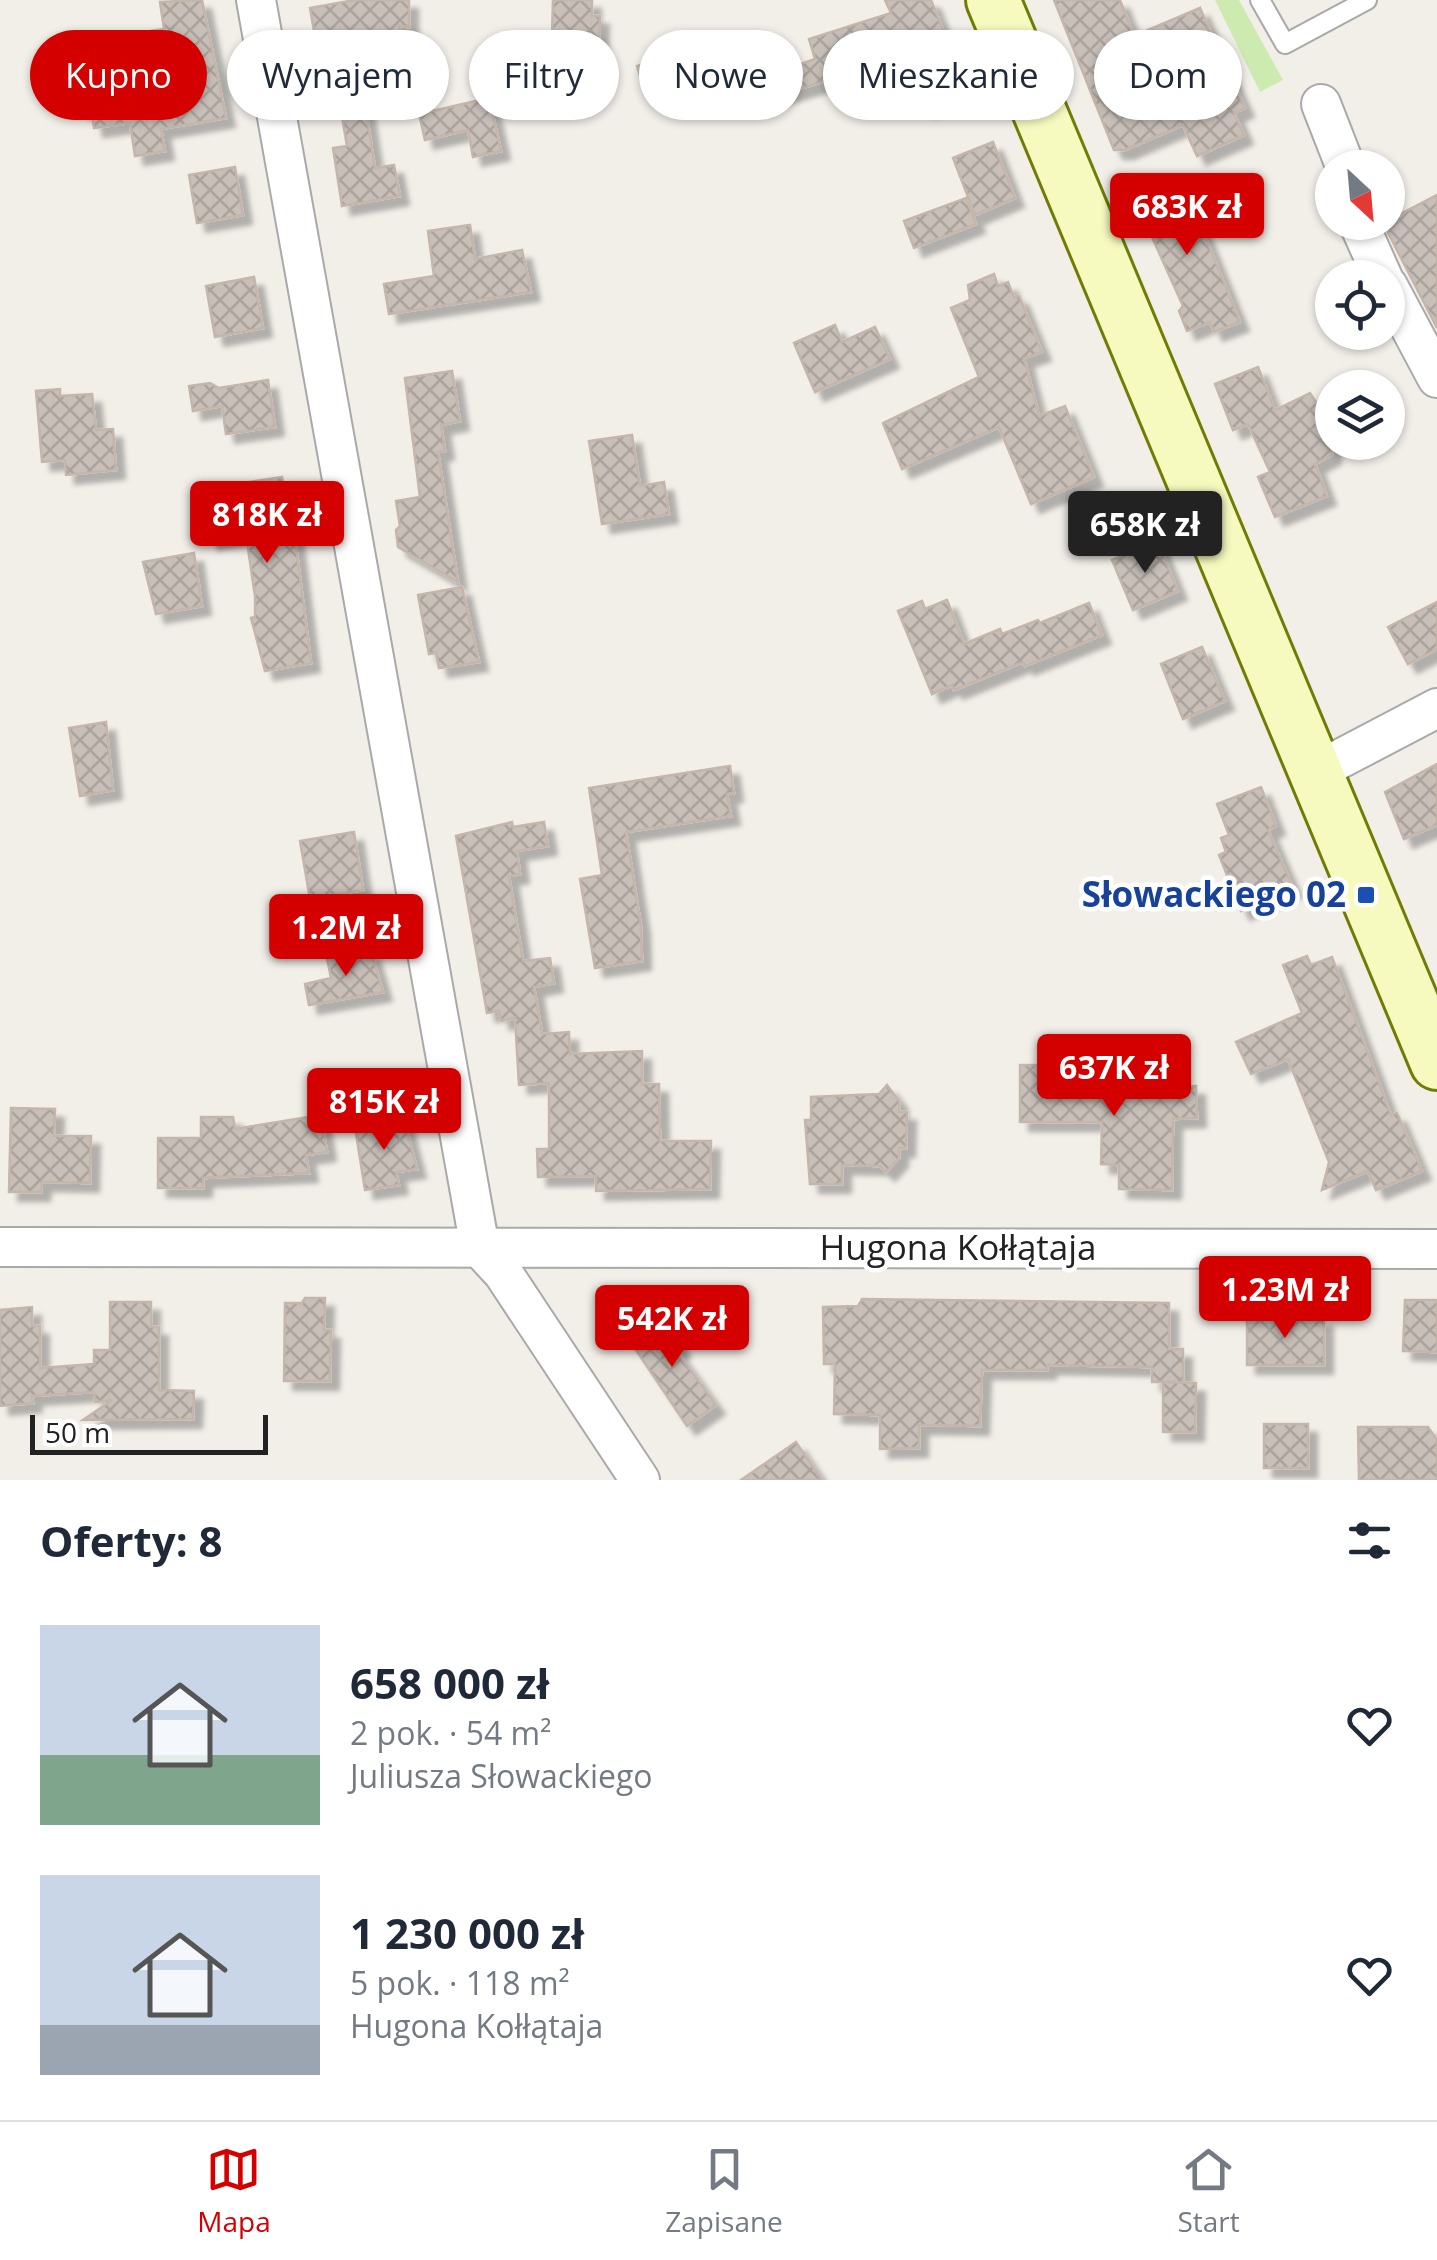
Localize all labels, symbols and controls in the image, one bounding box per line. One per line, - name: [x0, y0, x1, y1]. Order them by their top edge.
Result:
- chip: Kupno: [30, 30, 207, 120]
- chip: Wynajem: [227, 30, 449, 120]
- chip: Filtry: [469, 30, 619, 120]
- chip: Nowe: [639, 30, 803, 120]
- chip: Mieszkanie: [823, 30, 1074, 120]
- chip: Dom: [1094, 30, 1242, 120]
- north arrow: [1315, 150, 1405, 240]
- map controls: [1315, 150, 1405, 460]
- pin: 683K zł: [1095, 173, 1279, 258]
- text: 683K zł: [1132, 184, 1242, 227]
- button: locate: [1315, 260, 1405, 350]
- button: layers: [1315, 370, 1405, 460]
- pin: 818K zł: [175, 481, 359, 566]
- pin: 658K zł: [1053, 491, 1237, 576]
- text: 818K zł: [212, 492, 322, 535]
- text: 658K zł: [1090, 502, 1200, 545]
- place label: Słowackiego 02: [1082, 870, 1346, 917]
- marker: Słowackiego 02: [1355, 884, 1377, 906]
- pin: 1.2M zł: [254, 894, 438, 979]
- text: 1.2M zł: [291, 905, 401, 948]
- pin: 637K zł: [1022, 1034, 1206, 1119]
- text: 637K zł: [1059, 1045, 1169, 1088]
- pin: 815K zł: [292, 1068, 476, 1153]
- text: 815K zł: [329, 1079, 439, 1122]
- street label: Hugona Kołłątaja: [819, 1223, 1097, 1270]
- pin: 1.23M zł: [1182, 1256, 1388, 1341]
- text: 1.23M zł: [1221, 1267, 1349, 1310]
- pin: 542K zł: [580, 1285, 764, 1370]
- text: 542K zł: [617, 1296, 727, 1339]
- scale bar: [30, 1410, 268, 1454]
- text: 50 m: [45, 1413, 110, 1451]
- text: Oferty: 8: [40, 1512, 223, 1569]
- icon: filters: [1342, 1513, 1397, 1568]
- text: 658 000 zł: [350, 1654, 549, 1711]
- icon: home: [120, 1665, 240, 1785]
- icon: heart: [1342, 1698, 1397, 1753]
- text: 2 pok. · 54 m²: [350, 1711, 551, 1754]
- text: Juliusza Słowackiego: [350, 1754, 653, 1797]
- text: 1 230 000 zł: [350, 1904, 584, 1961]
- icon: home: [120, 1915, 240, 2035]
- icon: heart: [1342, 1948, 1397, 2003]
- text: 5 pok. · 118 m²: [350, 1961, 570, 2004]
- text: Hugona Kołłątaja: [350, 2004, 603, 2047]
- tab: Mapa: [197, 2142, 271, 2240]
- tab: Zapisane: [665, 2142, 783, 2240]
- tab: Start: [1177, 2142, 1240, 2240]

